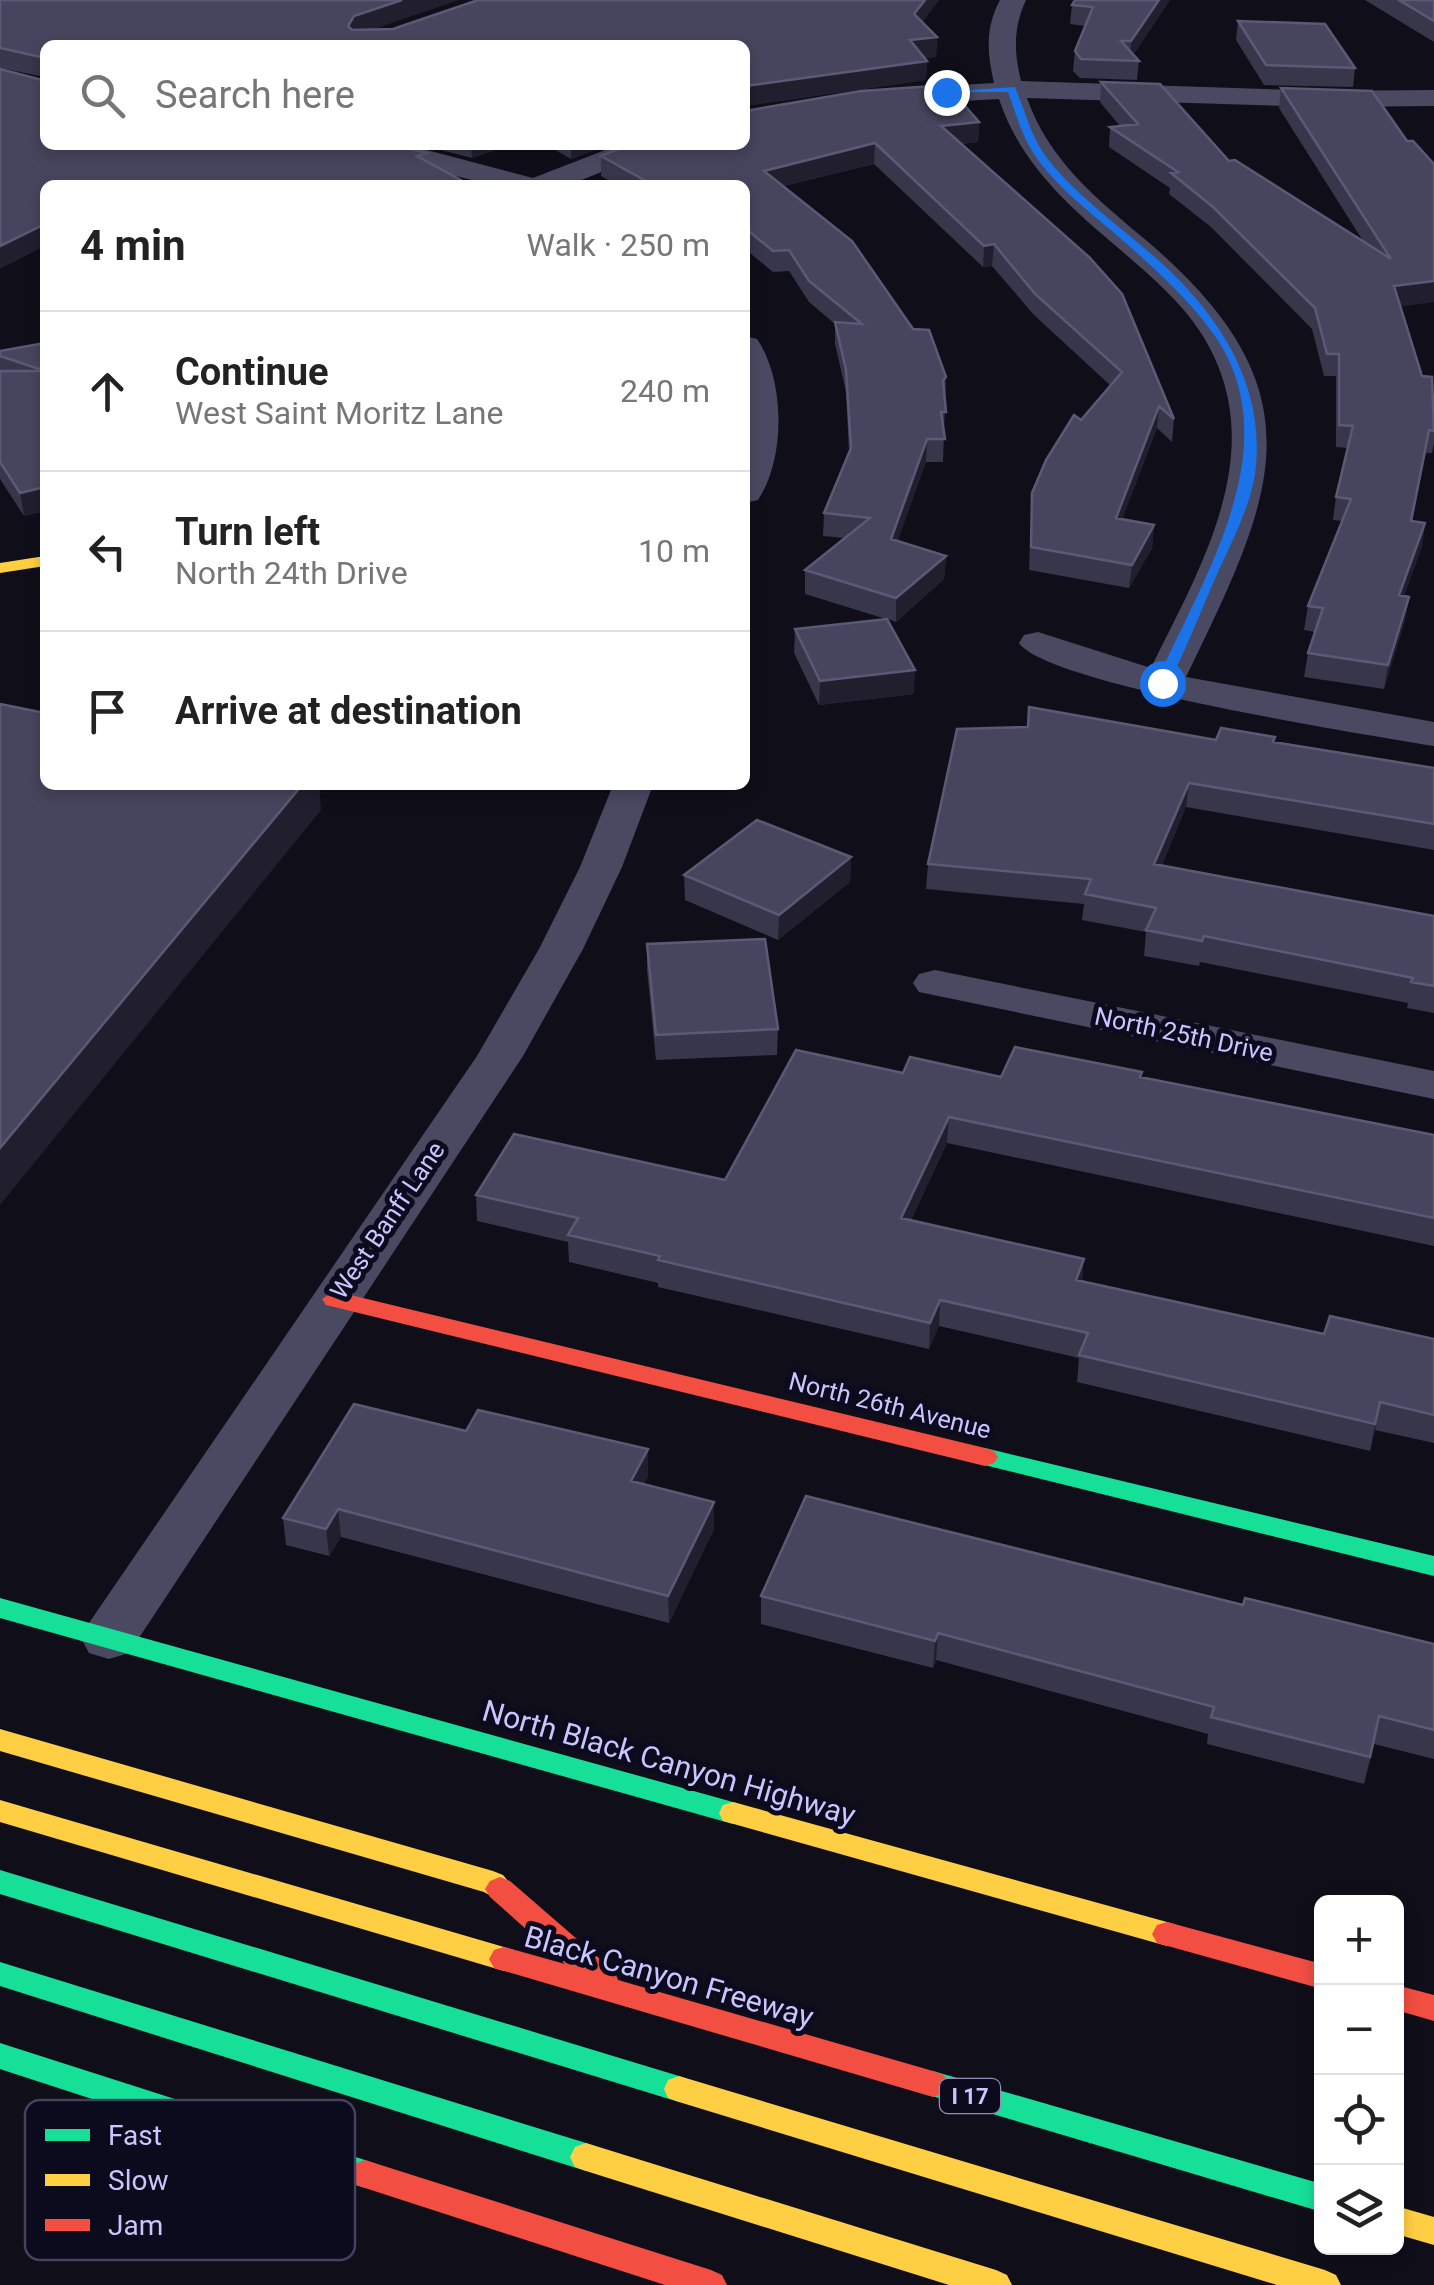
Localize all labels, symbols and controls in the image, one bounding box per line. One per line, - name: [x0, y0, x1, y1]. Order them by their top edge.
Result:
- search box: [40, 40, 750, 150]
- icon: search: [75, 68, 130, 123]
- route end: [924, 70, 970, 116]
- text: Search here: [155, 73, 355, 117]
- text: 4 min: [80, 221, 186, 270]
- text: Walk · 250 m: [527, 226, 710, 264]
- text: Continue: [175, 350, 329, 394]
- icon: ahead: [80, 364, 135, 419]
- text: 240 m: [620, 372, 710, 410]
- text: West Saint Moritz Lane: [175, 394, 503, 432]
- text: Turn left: [175, 510, 320, 554]
- icon: left: [80, 524, 135, 579]
- text: 10 m: [638, 532, 710, 570]
- text: North 24th Drive: [175, 554, 408, 592]
- route start: [1140, 661, 1186, 707]
- icon: arrive: [80, 684, 135, 739]
- text: Arrive at destination: [175, 689, 522, 733]
- street label: North 25th Drive: [1092, 1001, 1276, 1068]
- street label: West Banff Lane: [324, 1136, 451, 1304]
- street label: North 26th Avenue: [786, 1366, 994, 1445]
- street label: North Black Canyon Highway: [479, 1692, 860, 1833]
- map controls: [1314, 1895, 1404, 2255]
- button: +: [1314, 1895, 1404, 1985]
- street label: Black Canyon Freeway: [521, 1919, 818, 2035]
- button: −: [1314, 1985, 1404, 2075]
- button: locate: [1314, 2075, 1404, 2165]
- road number: I 17: [940, 2079, 1000, 2113]
- legend: [25, 2100, 355, 2260]
- text: Fast: [108, 2119, 162, 2152]
- text: Slow: [108, 2164, 168, 2197]
- button: layers: [1314, 2165, 1404, 2255]
- text: Jam: [108, 2209, 163, 2242]

